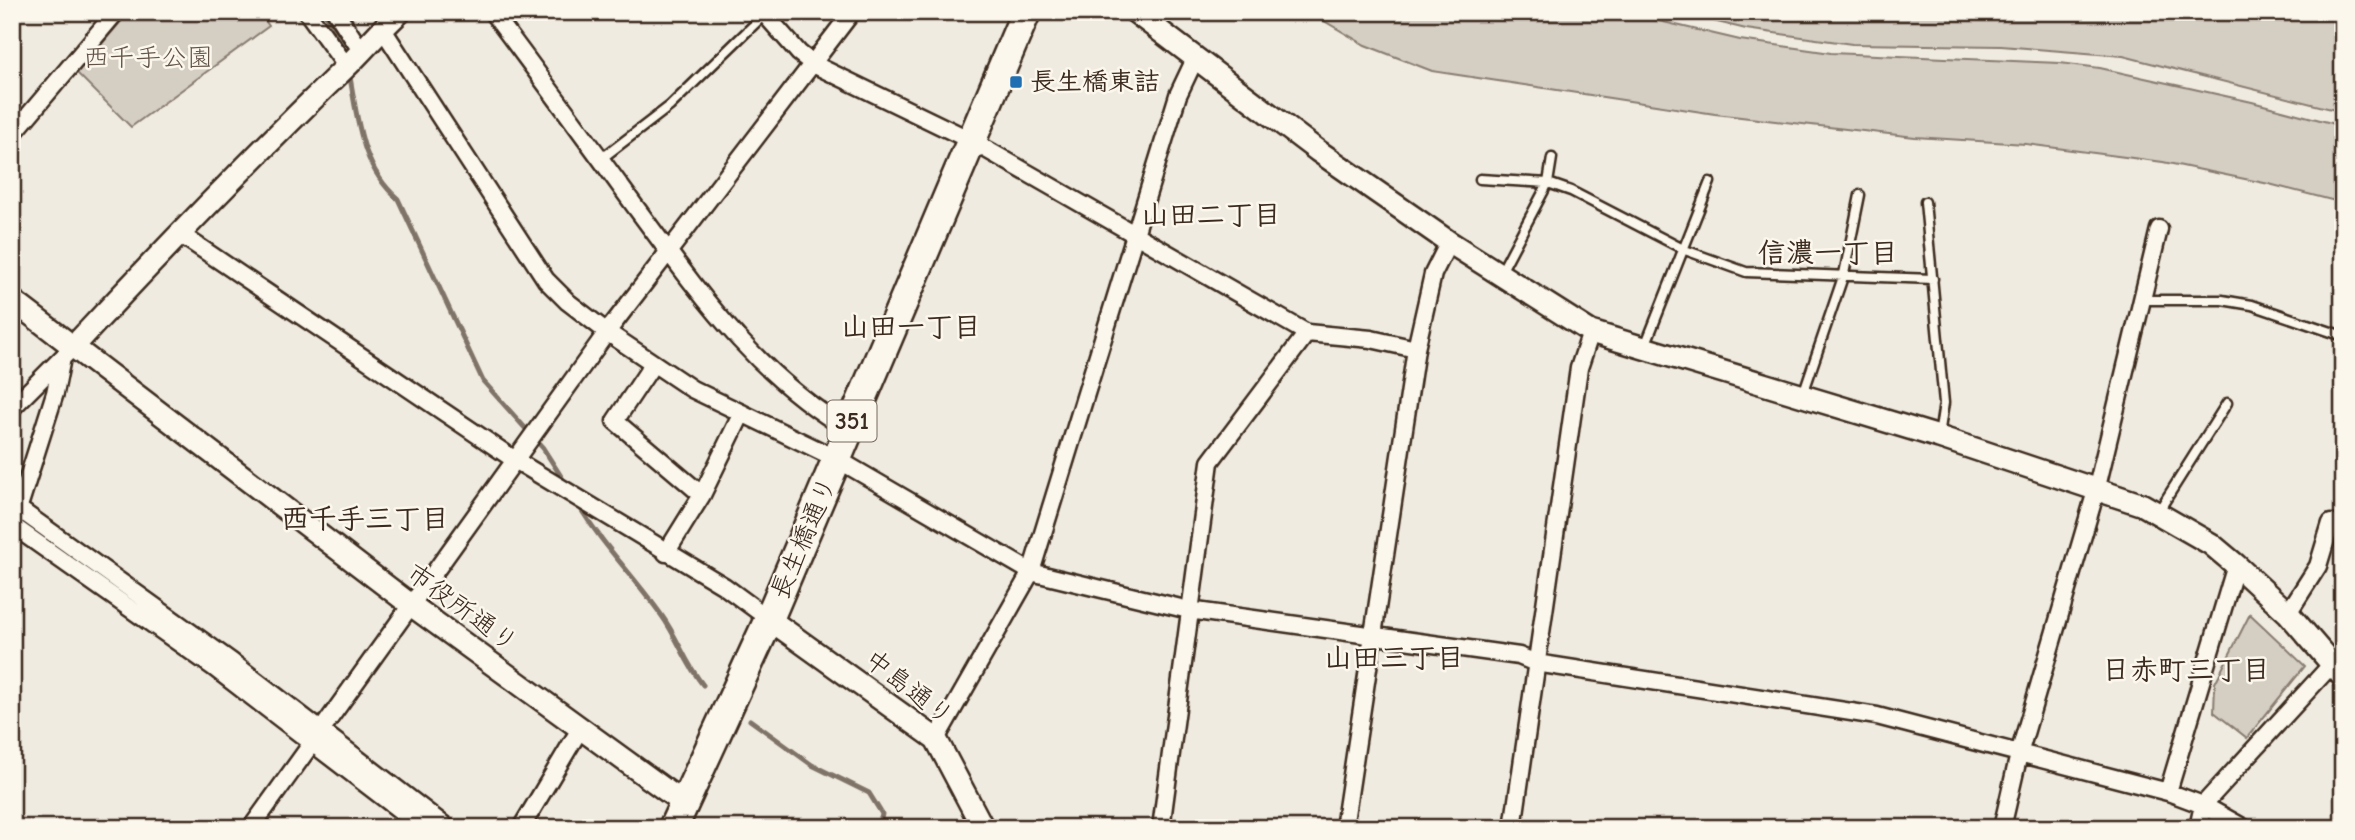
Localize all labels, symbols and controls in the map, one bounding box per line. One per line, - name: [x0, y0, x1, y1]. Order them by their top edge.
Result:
- park label: 西千手公園: [83, 43, 213, 73]
- place label: 長生橋東詰: [1030, 67, 1160, 97]
- marker: 長生橋東詰: [1008, 74, 1024, 90]
- district label: 山田二丁目: [1141, 199, 1281, 231]
- district label: 信濃一丁目: [1758, 237, 1898, 269]
- district label: 山田一丁目: [841, 311, 981, 343]
- road number: 351: [828, 400, 876, 442]
- street label: 長生橋通り: [765, 472, 843, 604]
- district label: 西千手三丁目: [281, 503, 449, 535]
- street label: 市役所通り: [401, 558, 523, 658]
- district label: 山田三丁目: [1324, 642, 1464, 674]
- street label: 中島通り: [859, 644, 959, 732]
- district label: 日赤町三丁目: [2102, 654, 2270, 686]

